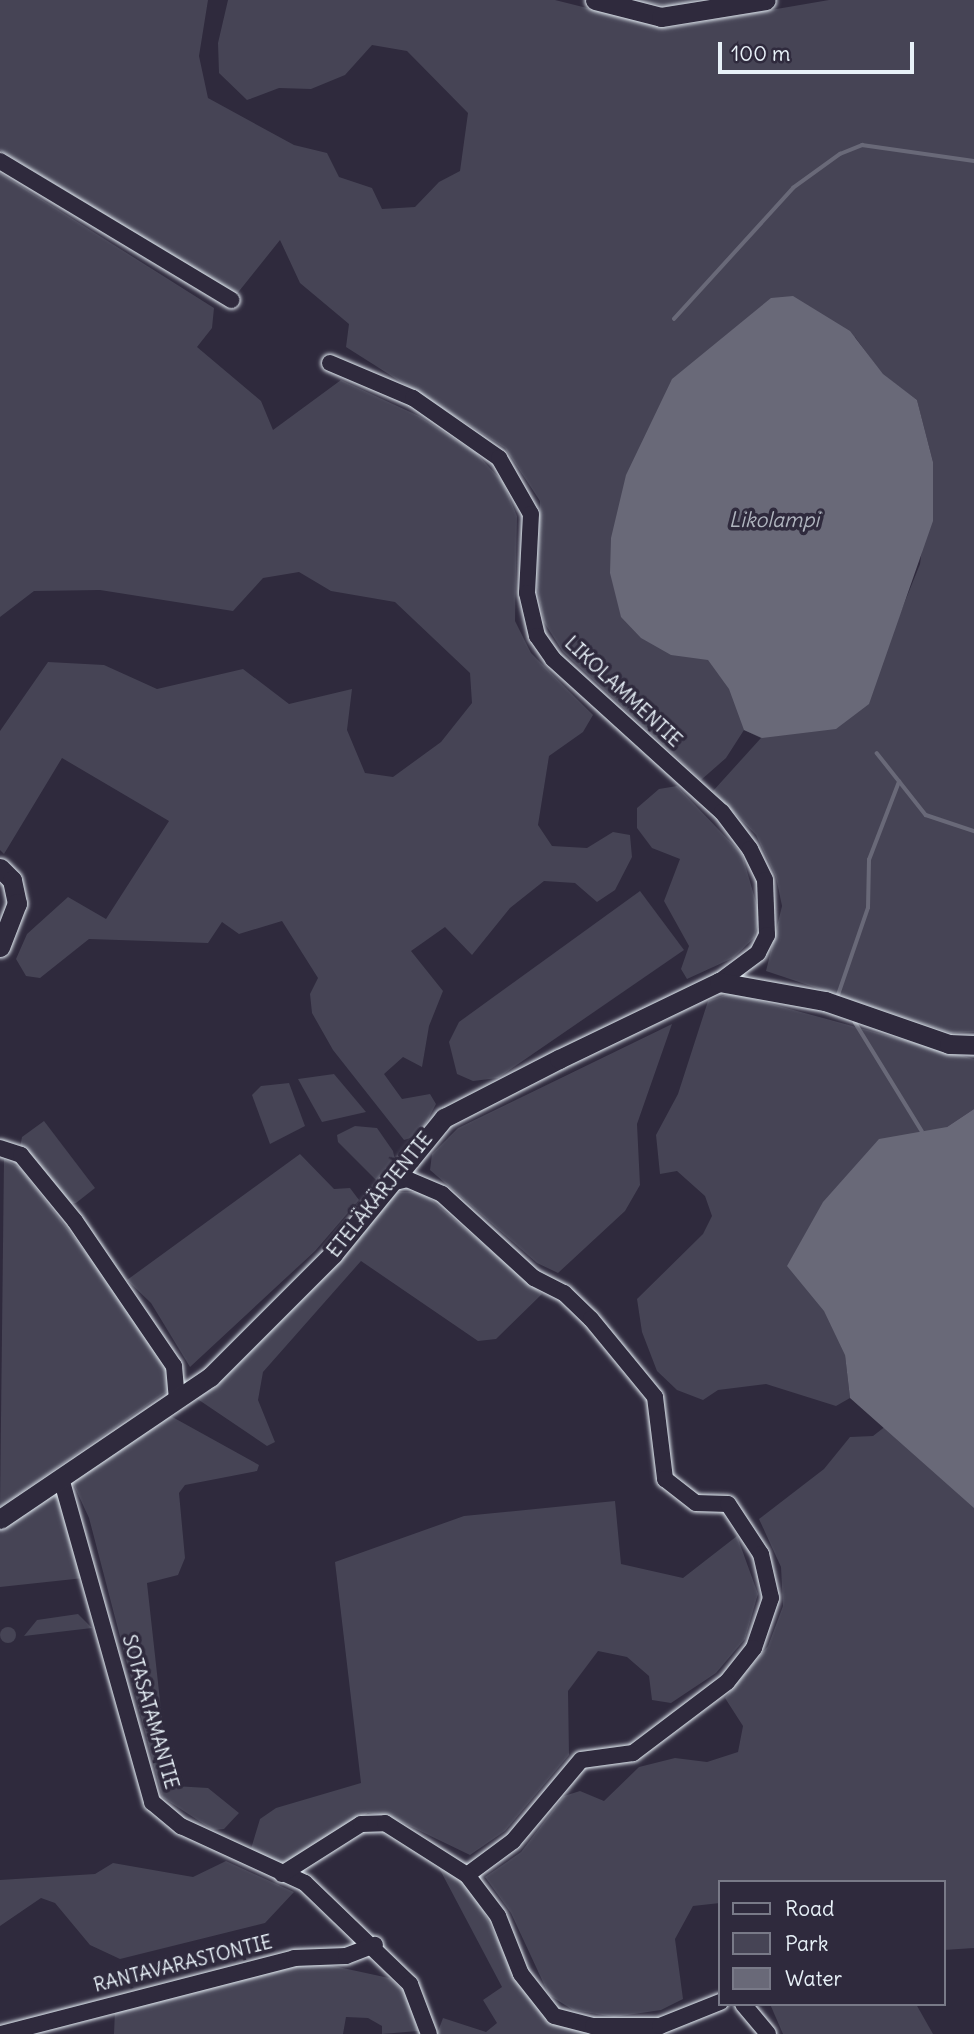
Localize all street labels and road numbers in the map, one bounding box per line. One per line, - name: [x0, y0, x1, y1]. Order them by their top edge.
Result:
- street label: LIKOLAMMENTIE: [560, 632, 686, 752]
- street label: ETELÄKÄRJENTIE: [323, 1128, 437, 1262]
- street label: SOTASATAMANTIE: [117, 1632, 183, 1792]
- street label: RANTAVARASTONTIE: [91, 1931, 275, 1997]

